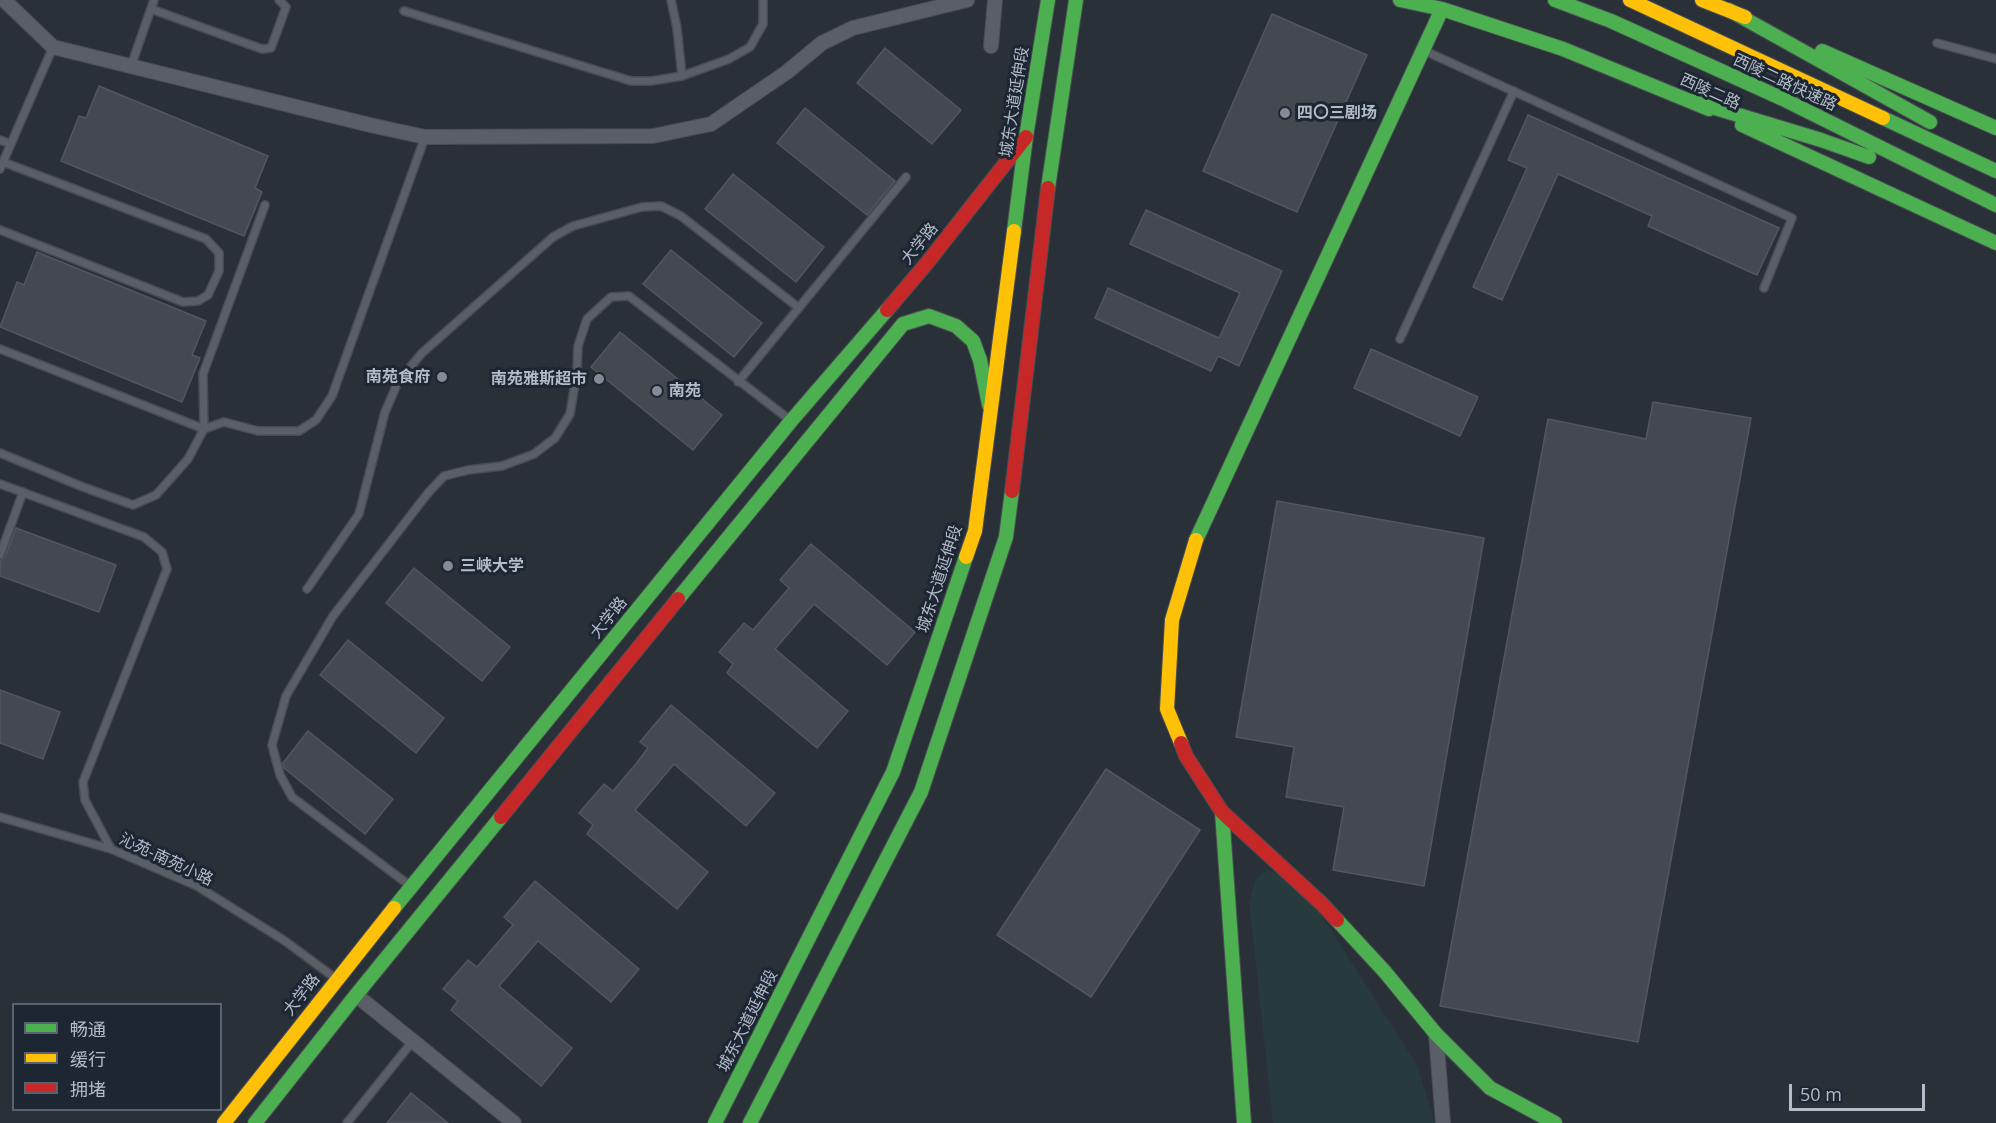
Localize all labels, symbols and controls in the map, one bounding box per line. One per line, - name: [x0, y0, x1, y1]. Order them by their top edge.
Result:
- street label: 城东大道延伸段: [997, 45, 1033, 159]
- street label: 西陵二路快速路: [1730, 51, 1840, 115]
- street label: 西陵二路: [1677, 70, 1743, 114]
- place label: 四〇三剧场: [1297, 103, 1377, 123]
- marker: 四〇三剧场: [1278, 106, 1292, 120]
- street label: 大学路: [897, 219, 943, 269]
- place label: 南苑食府: [366, 367, 430, 387]
- place label: 南苑雅斯超市: [491, 369, 587, 389]
- marker: 南苑食府: [435, 370, 449, 384]
- marker: 南苑雅斯超市: [592, 372, 606, 386]
- place label: 南苑: [669, 381, 701, 401]
- marker: 南苑: [650, 384, 664, 398]
- street label: 城东大道延伸段: [914, 523, 966, 635]
- place label: 三峡大学: [460, 556, 524, 576]
- marker: 三峡大学: [441, 559, 455, 573]
- street label: 大学路: [586, 593, 632, 643]
- street label: 沁苑-南苑小路: [116, 830, 216, 890]
- street label: 城东大道延伸段: [714, 967, 782, 1075]
- street label: 大学路: [280, 970, 324, 1020]
- legend: [12, 1003, 222, 1111]
- text: 畅通: [70, 1017, 106, 1041]
- text: 缓行: [70, 1047, 106, 1071]
- scale bar: [1792, 1072, 1928, 1110]
- text: 拥堵: [70, 1077, 106, 1101]
- text: 50 m: [1800, 1082, 1842, 1106]

